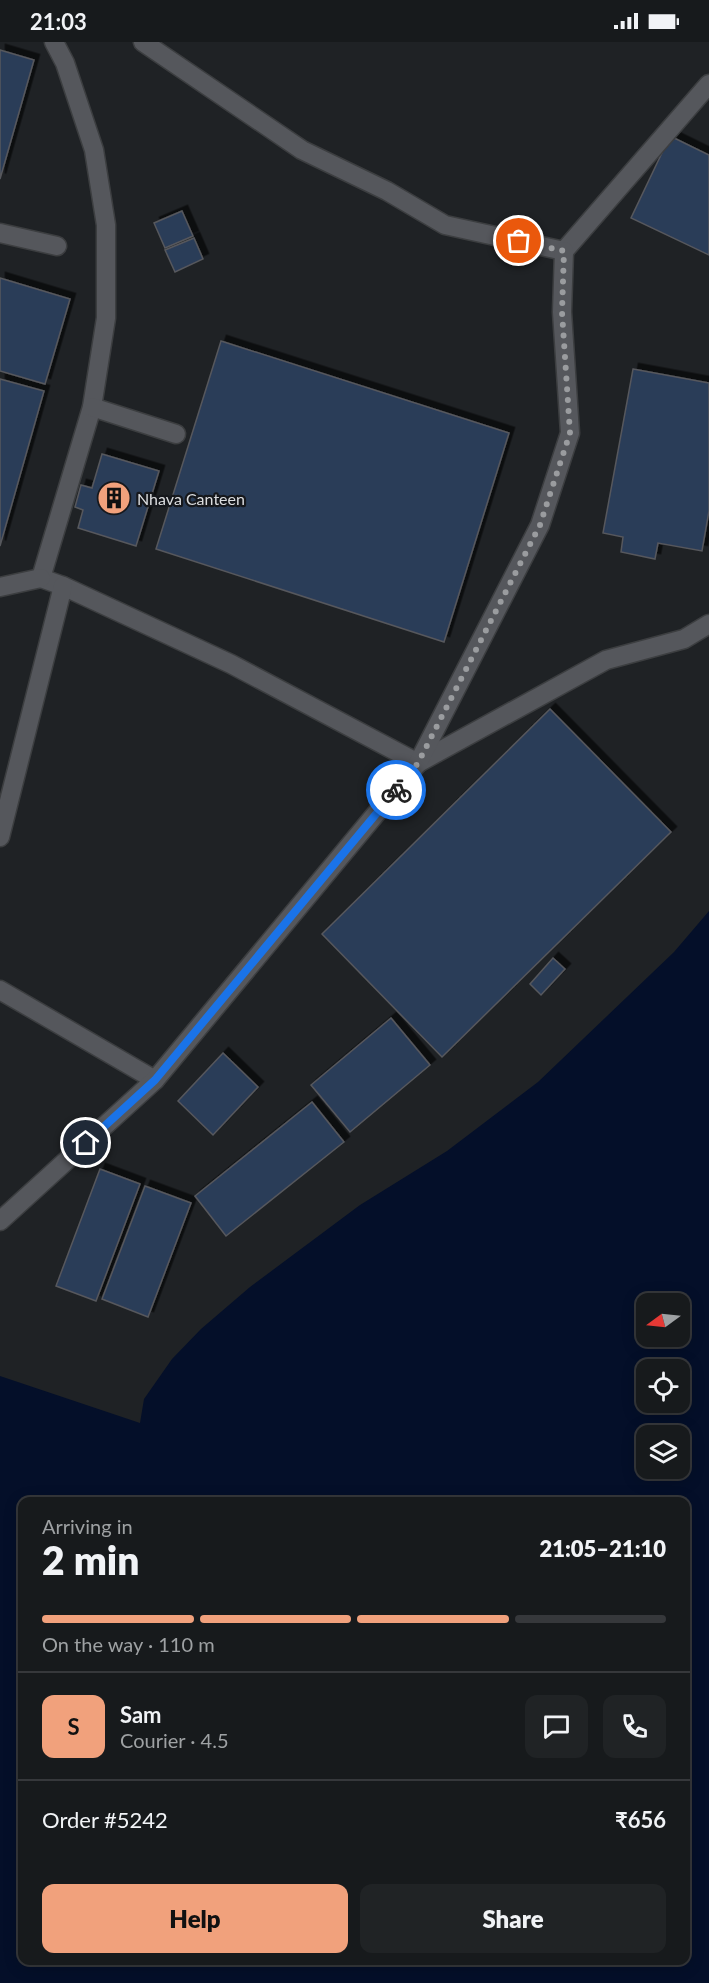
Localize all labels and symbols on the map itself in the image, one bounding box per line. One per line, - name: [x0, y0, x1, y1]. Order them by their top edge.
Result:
- pin: [493, 215, 544, 266]
- building icon: Nhava Canteen: [96, 480, 132, 516]
- place label: Nhava Canteen: [137, 489, 245, 508]
- courier: [366, 760, 426, 820]
- pin: [60, 1117, 111, 1168]
- north arrow: [636, 1293, 690, 1347]

